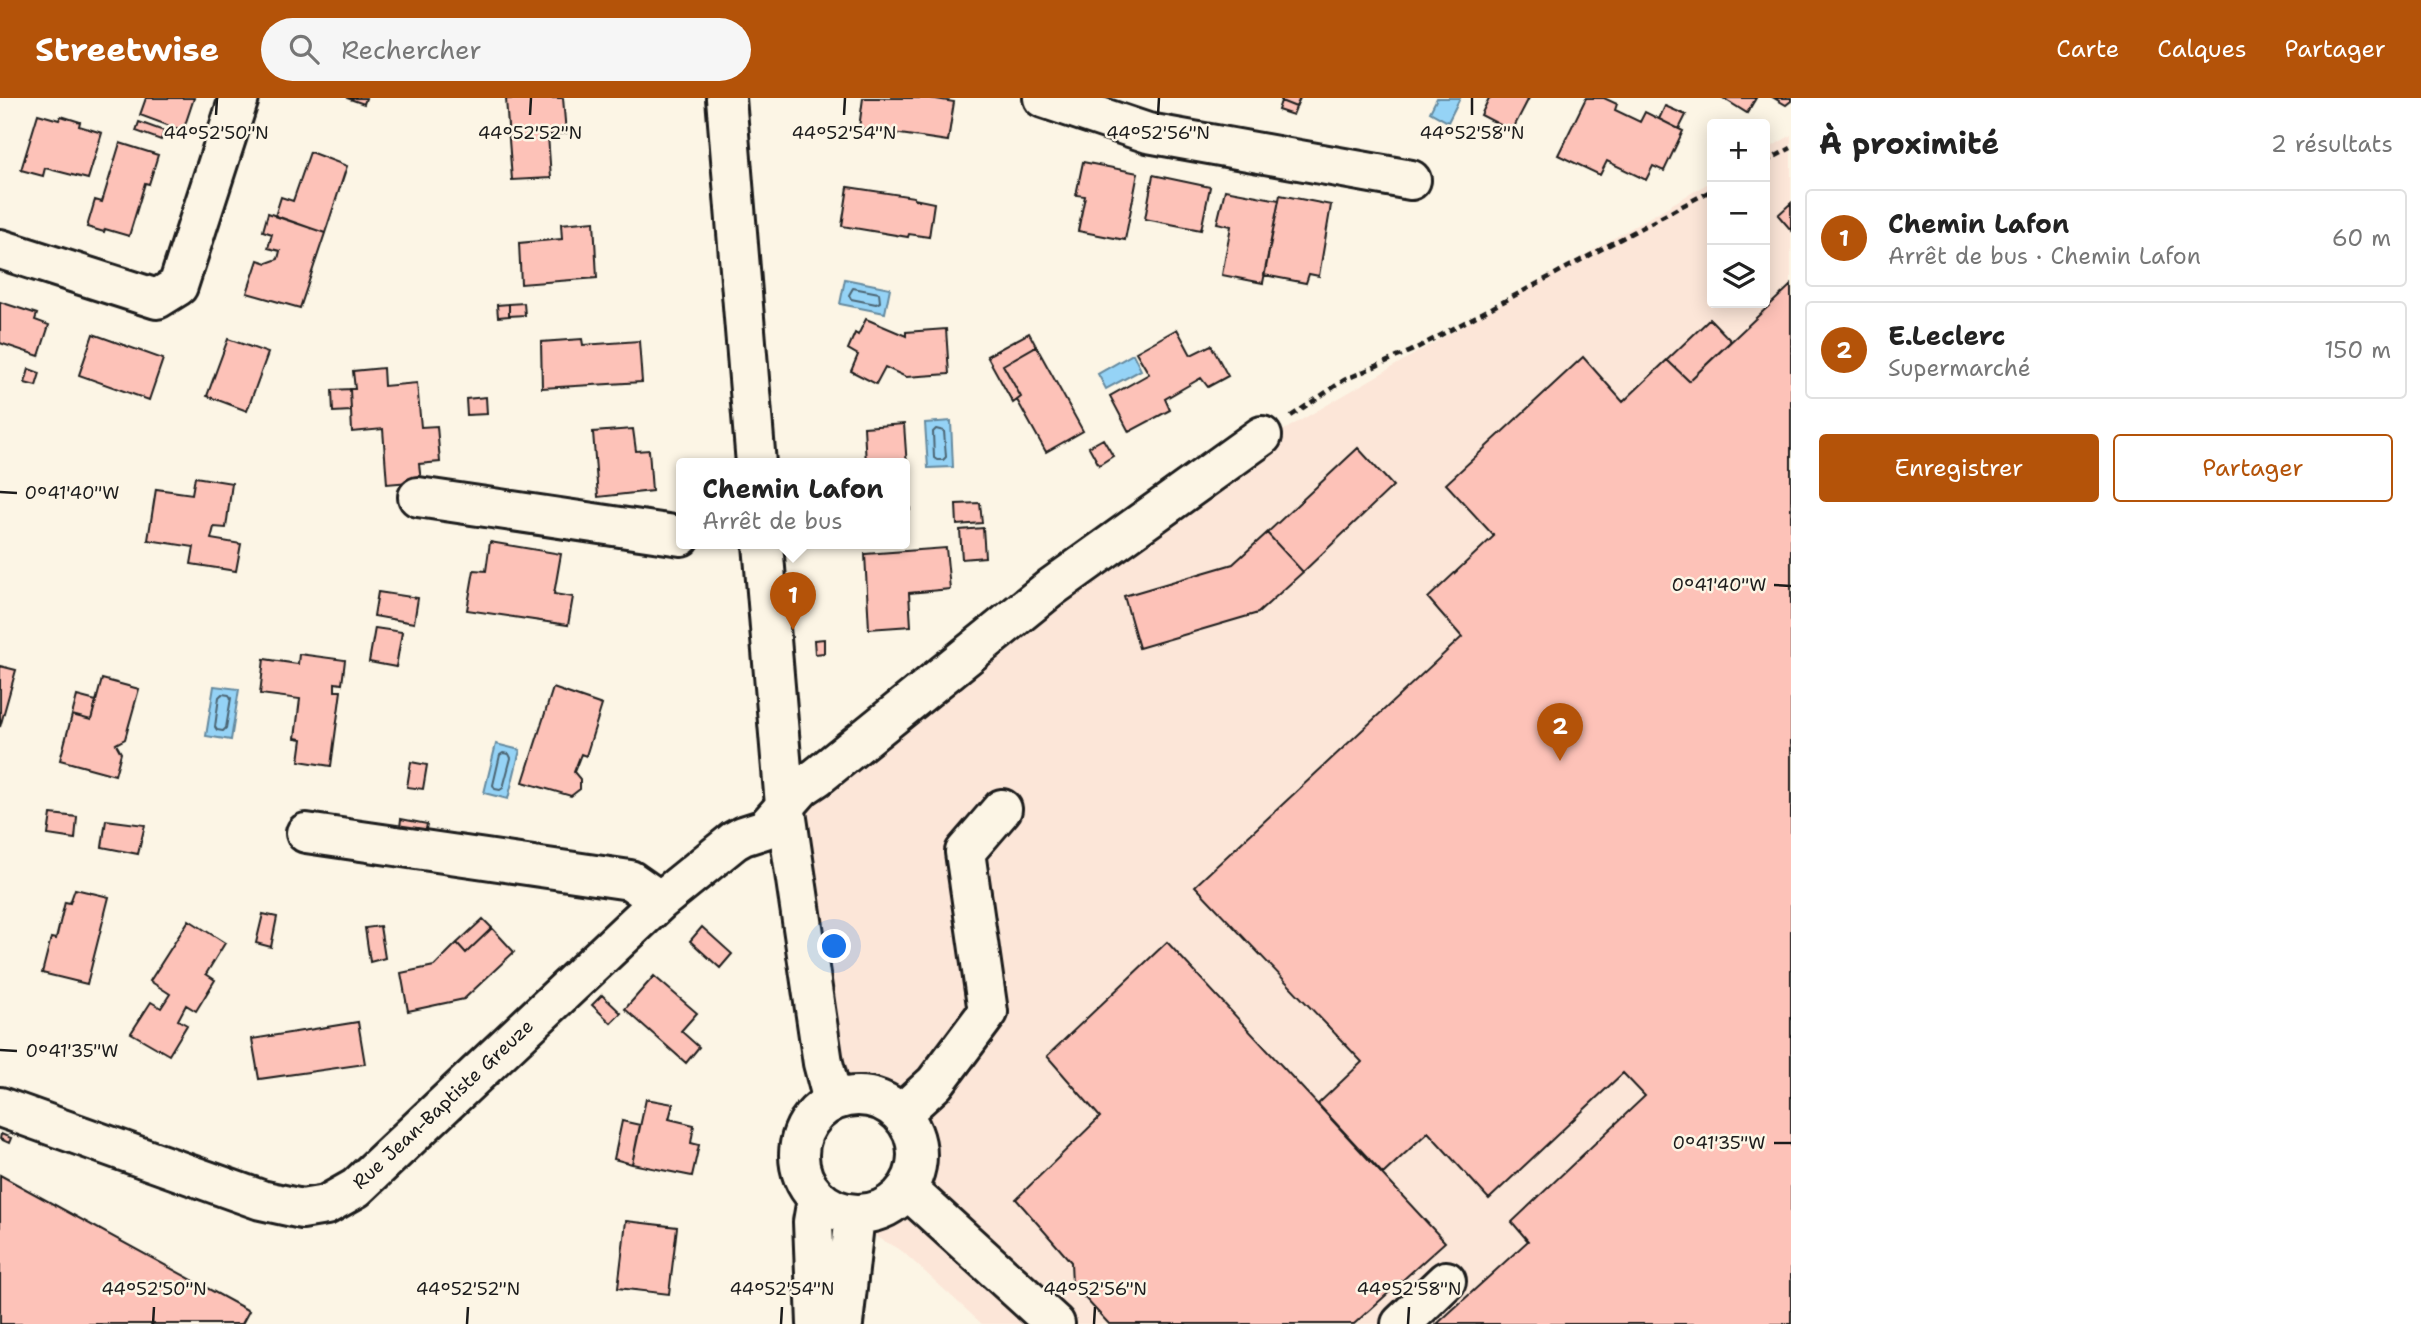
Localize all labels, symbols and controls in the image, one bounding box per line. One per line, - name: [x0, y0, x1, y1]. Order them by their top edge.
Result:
- search box: [261, 18, 751, 81]
- text: Streetwise: [35, 27, 219, 72]
- icon: search: [285, 30, 323, 68]
- text: Rechercher: [341, 32, 482, 67]
- text: Carte: [2056, 33, 2119, 65]
- text: Calques: [2157, 33, 2247, 65]
- text: Partager: [2285, 33, 2386, 65]
- map controls: [1707, 119, 1770, 308]
- button: +: [1707, 119, 1770, 182]
- text: 44°52'50"N: [163, 121, 269, 145]
- text: 44°52'52"N: [478, 121, 582, 145]
- text: 44°52'54"N: [792, 121, 896, 145]
- text: 44°52'56"N: [1106, 121, 1210, 145]
- text: 44°52'58"N: [1420, 121, 1524, 145]
- text: À proximité: [1819, 123, 1999, 164]
- text: 2 résultats: [2271, 129, 2393, 159]
- button: −: [1707, 182, 1770, 245]
- text: Chemin Lafon: [1888, 206, 2069, 241]
- text: 1: [1839, 223, 1849, 253]
- text: 60 m: [2332, 223, 2391, 253]
- text: Arrêt de bus · Chemin Lafon: [1888, 241, 2201, 271]
- button: layers: [1707, 245, 1770, 308]
- text: E.Leclerc: [1888, 318, 2006, 353]
- text: 2: [1836, 335, 1852, 365]
- text: 150 m: [2324, 335, 2391, 365]
- text: Supermarché: [1888, 353, 2031, 383]
- button: Enregistrer: [1819, 434, 2099, 502]
- button: Partager: [2113, 434, 2393, 502]
- popup: [676, 458, 910, 549]
- text: Chemin Lafon: [702, 471, 884, 506]
- text: 0°41'40"W: [24, 481, 120, 505]
- text: Arrêt de bus: [702, 506, 843, 536]
- pin: 1: [770, 572, 816, 630]
- text: 0°41'40"W: [1671, 573, 1767, 597]
- pin: 2: [1537, 703, 1583, 761]
- your location: [817, 929, 851, 963]
- street label: Rue Jean-Baptiste Greuze: [347, 1013, 539, 1195]
- text: 0°41'35"W: [25, 1039, 119, 1063]
- text: 0°41'35"W: [1672, 1131, 1766, 1155]
- text: 44°52'50"N: [101, 1277, 207, 1301]
- text: 44°52'52"N: [416, 1277, 520, 1301]
- text: 44°52'54"N: [730, 1277, 834, 1301]
- text: 44°52'56"N: [1043, 1277, 1147, 1301]
- text: 44°52'58"N: [1357, 1277, 1461, 1301]

